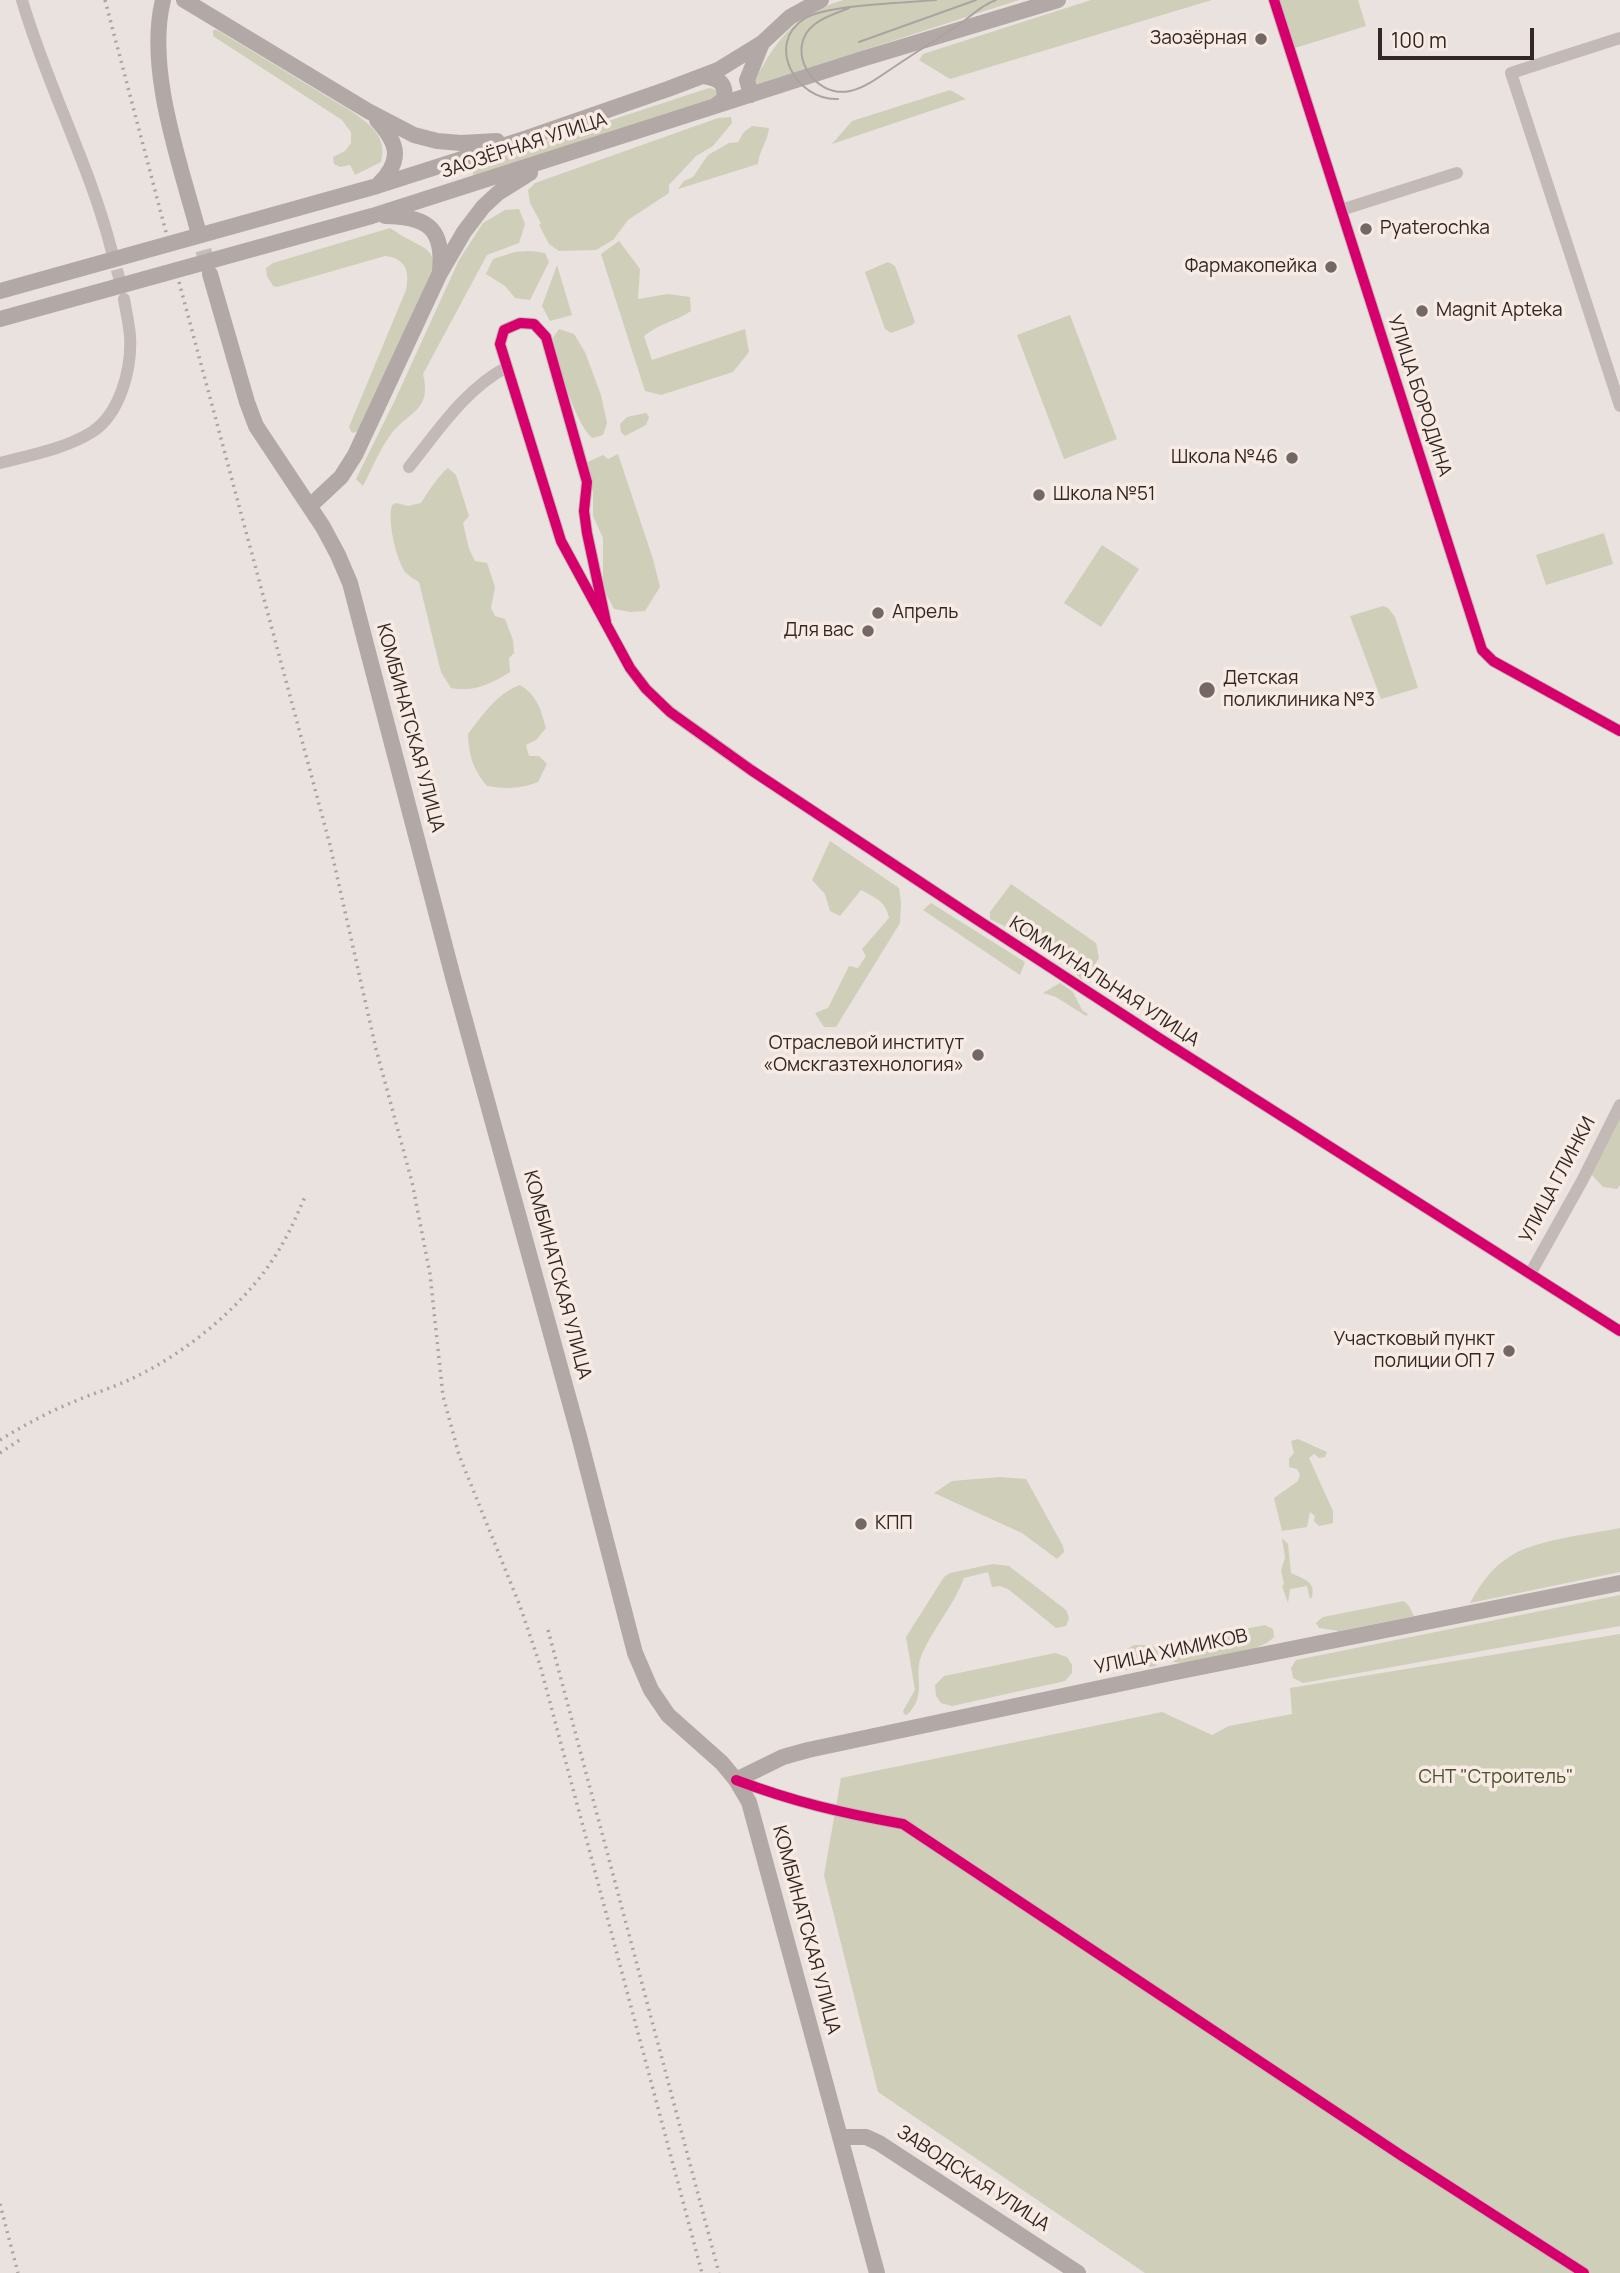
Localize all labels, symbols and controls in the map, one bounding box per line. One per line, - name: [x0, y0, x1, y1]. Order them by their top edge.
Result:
- scale bar: [1382, 14, 1538, 58]
- text: 100 m: [1391, 26, 1447, 54]
- place label: Заозёрная: [1150, 28, 1247, 50]
- marker: Заозёрная: [1253, 31, 1269, 47]
- street label: ЗАОЗЁРНАЯ УЛИЦА: [438, 108, 610, 184]
- place label: Pyaterochka: [1380, 218, 1490, 240]
- marker: Pyaterochka: [1358, 221, 1374, 237]
- place label: Фармакопейка: [1185, 256, 1317, 278]
- marker: Фармакопейка: [1323, 259, 1339, 275]
- place label: Magnit Apteka: [1436, 300, 1563, 322]
- marker: Magnit Apteka: [1414, 303, 1430, 319]
- street label: УЛИЦА БОРОДИНА: [1382, 312, 1456, 480]
- place label: Школа №46: [1171, 447, 1278, 469]
- marker: Школа №46: [1284, 450, 1300, 466]
- place label: Школа №51: [1053, 484, 1155, 506]
- marker: Школа №51: [1031, 487, 1047, 503]
- place label: Апрель: [892, 602, 958, 624]
- marker: Апрель: [870, 605, 886, 621]
- place label: Для вас: [784, 620, 854, 642]
- street label: КОМБИНАТСКАЯ УЛИЦА: [371, 621, 449, 835]
- marker: Для вас: [860, 623, 876, 639]
- place label: Детская поликлиника №3: [1223, 668, 1375, 712]
- marker: Детская поликлиника №3: [1197, 680, 1217, 700]
- street label: КОММУНАЛЬНАЯ УЛИЦА: [1005, 912, 1203, 1052]
- place label: Отраслевой институт «Омскгазтехнология»: [763, 1033, 964, 1077]
- marker: Отраслевой институт «Омскгазтехнология»: [970, 1047, 986, 1063]
- street label: УЛИЦА ГЛИНКИ: [1515, 1113, 1601, 1247]
- street label: КОМБИНАТСКАЯ УЛИЦА: [518, 1168, 596, 1382]
- place label: Участковый пункт полиции ОП 7: [1334, 1329, 1495, 1373]
- marker: Участковый пункт полиции ОП 7: [1501, 1343, 1517, 1359]
- place label: КПП: [875, 1513, 913, 1535]
- marker: КПП: [853, 1516, 869, 1532]
- street label: УЛИЦА ХИМИКОВ: [1092, 1625, 1250, 1679]
- park label: СНТ "Строитель": [1419, 1767, 1573, 1789]
- street label: КОМБИНАТСКАЯ УЛИЦА: [767, 1823, 845, 2037]
- street label: ЗАВОДСКАЯ УЛИЦА: [892, 2121, 1054, 2237]

